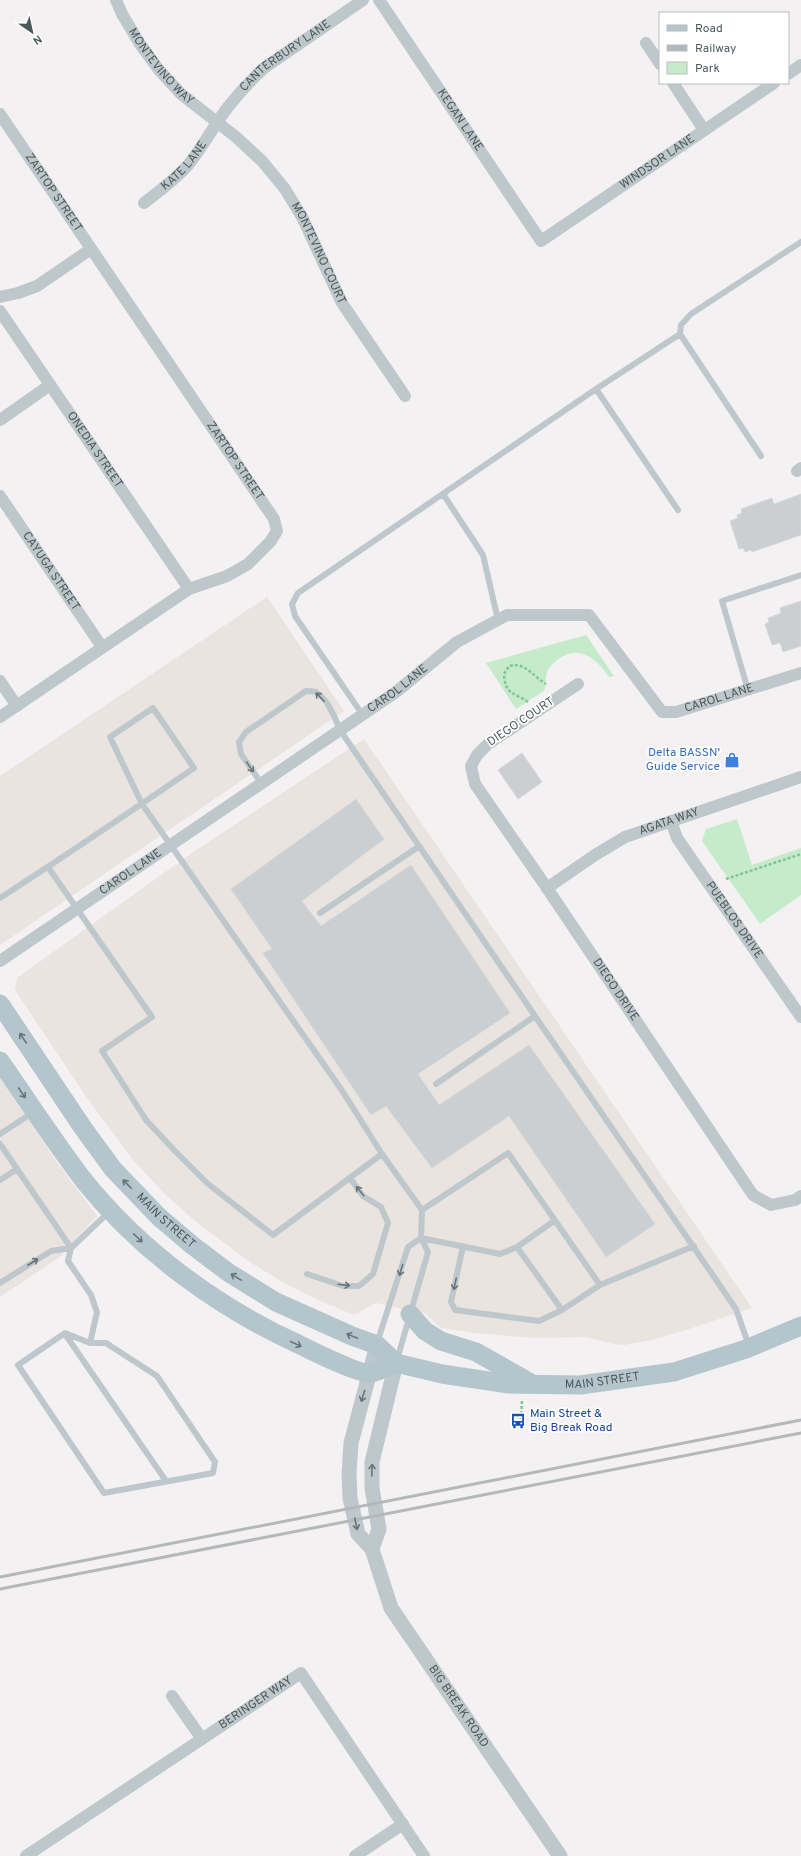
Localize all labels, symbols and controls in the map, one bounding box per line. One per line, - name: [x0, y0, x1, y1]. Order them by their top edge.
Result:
- north arrow: [12, 12, 52, 52]
- legend: [659, 12, 789, 84]
- street label: CANTERBURY LANE: [236, 16, 334, 95]
- text: Road: [695, 21, 723, 37]
- street label: MONTEVINO WAY: [124, 25, 197, 109]
- text: N: [30, 31, 44, 47]
- text: Railway: [695, 41, 736, 57]
- text: Park: [695, 61, 720, 77]
- street label: KEGAN LANE: [433, 86, 487, 155]
- street label: WINDSOR LANE: [617, 131, 698, 193]
- street label: KATE LANE: [158, 138, 211, 195]
- street label: ZARTOP STREET: [21, 150, 86, 235]
- street label: MONTEVINO COURT: [287, 199, 350, 307]
- street label: ONEDIA STREET: [63, 409, 126, 491]
- street label: ZARTOP STREET: [202, 418, 267, 504]
- street label: CAYUGA STREET: [18, 529, 83, 614]
- street label: CAROL LANE: [364, 661, 431, 717]
- street label: CAROL LANE: [682, 680, 756, 717]
- one-way arrow: [315, 692, 325, 702]
- street label: DIEGO COURT: [484, 694, 558, 750]
- place label: Delta BASSN' Guide Service: [646, 745, 720, 775]
- shop icon: Delta BASSN' Guide Service: [723, 751, 741, 769]
- one-way arrow: [246, 762, 254, 773]
- street label: AGATA WAY: [637, 804, 702, 840]
- street label: CAROL LANE: [96, 845, 165, 899]
- street label: PUEBLOS DRIVE: [702, 878, 766, 962]
- street label: DIEGO DRIVE: [589, 955, 642, 1025]
- one-way arrow: [19, 1032, 27, 1043]
- one-way arrow: [18, 1087, 26, 1098]
- one-way arrow: [122, 1179, 132, 1189]
- one-way arrow: [356, 1186, 365, 1197]
- street label: MAIN STREET: [132, 1190, 199, 1252]
- one-way arrow: [133, 1233, 143, 1242]
- one-way arrow: [27, 1258, 38, 1266]
- one-way arrow: [397, 1263, 404, 1276]
- one-way arrow: [230, 1273, 242, 1281]
- one-way arrow: [450, 1277, 458, 1290]
- one-way arrow: [337, 1281, 350, 1289]
- one-way arrow: [346, 1332, 358, 1339]
- one-way arrow: [290, 1341, 302, 1348]
- street label: MAIN STREET: [565, 1369, 641, 1393]
- one-way arrow: [359, 1389, 366, 1402]
- place label: Main Street & Big Break Road: [530, 1406, 612, 1436]
- bus stop icon: Main Street & Big Break Road: [509, 1412, 527, 1430]
- one-way arrow: [368, 1464, 376, 1477]
- one-way arrow: [352, 1517, 360, 1530]
- street label: BIG BREAK ROAD: [424, 1662, 492, 1751]
- street label: BERINGER WAY: [216, 1673, 296, 1733]

